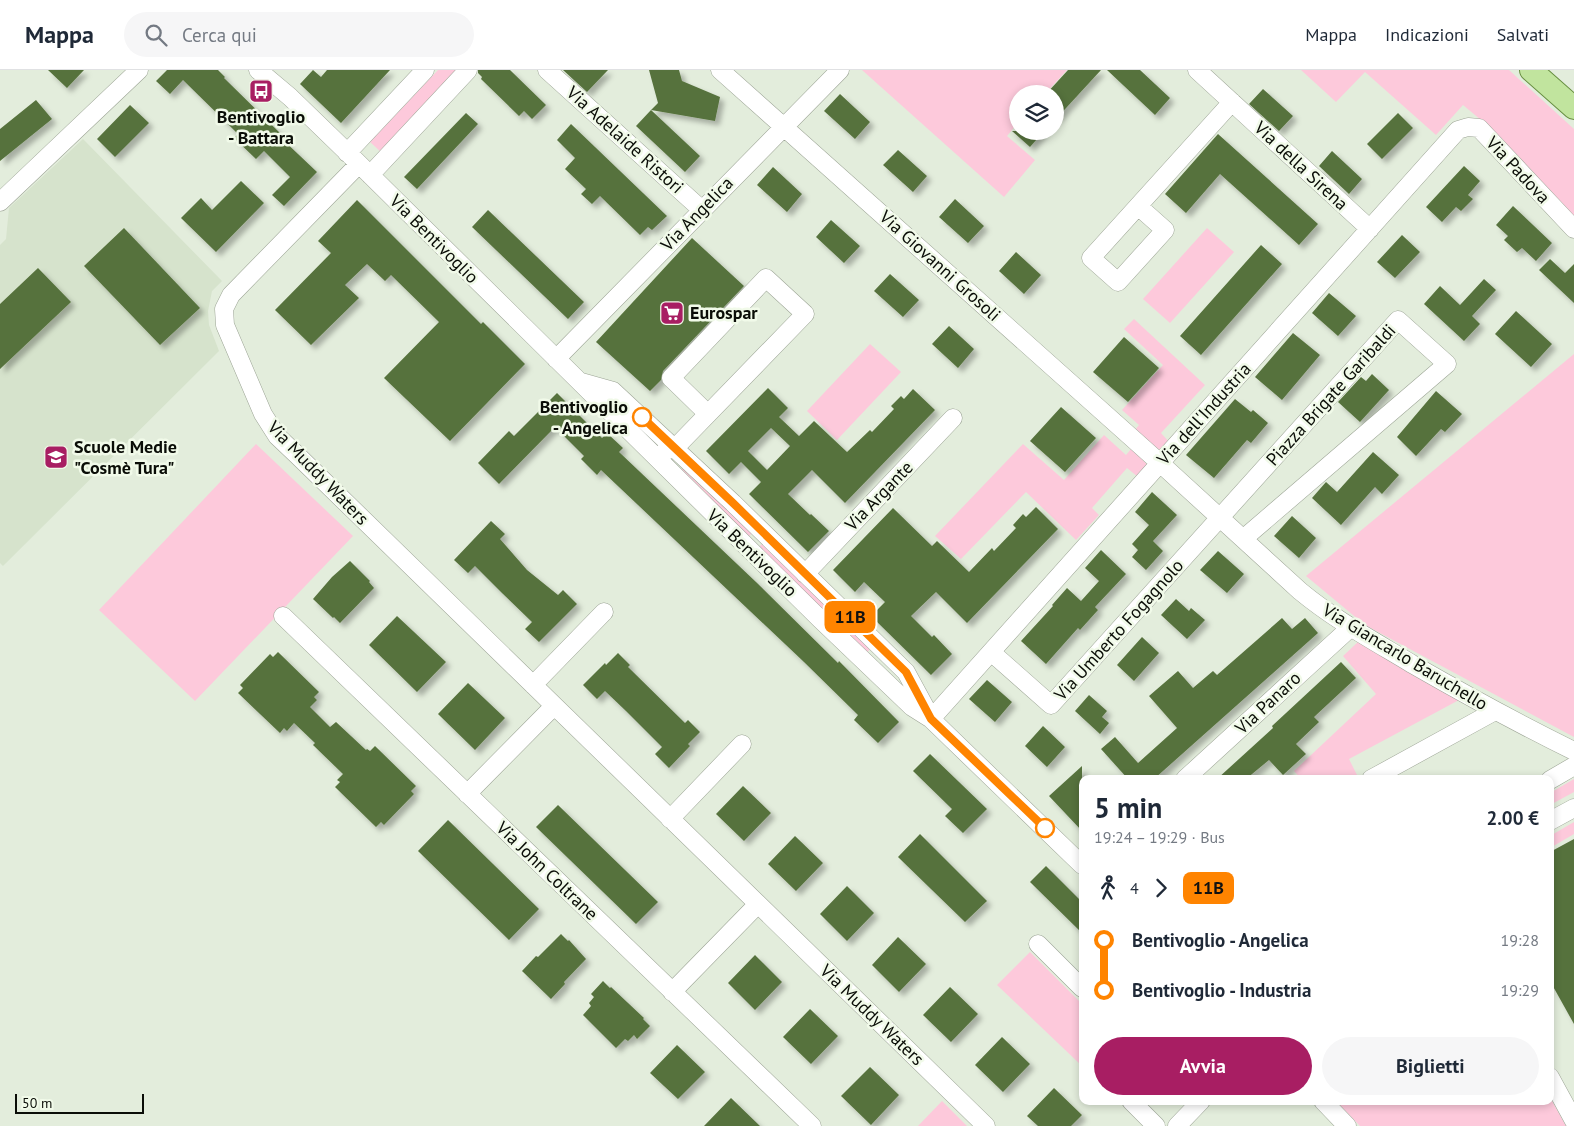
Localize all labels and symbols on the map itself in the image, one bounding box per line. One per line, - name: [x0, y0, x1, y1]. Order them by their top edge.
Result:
- bus stop icon: Bentivoglio - Battara: [248, 78, 274, 104]
- street label: Via Adelaide Ristori: [561, 80, 689, 198]
- place label: Bentivoglio - Battara: [217, 105, 305, 149]
- street label: Via della Sirena: [1249, 116, 1353, 215]
- street label: Via Padova: [1481, 130, 1555, 208]
- street label: Via Angelica: [655, 172, 738, 256]
- street label: Via Bentivoglio: [384, 189, 484, 288]
- street label: Via Giovanni Grosoli: [874, 205, 1006, 326]
- supermarket icon: Eurospar: [659, 300, 685, 326]
- place label: Eurospar: [690, 301, 758, 324]
- street label: Piazza Brigate Garibaldi: [1261, 319, 1400, 470]
- street label: Via dell'Industria: [1151, 358, 1256, 470]
- place label: Bentivoglio - Angelica: [540, 395, 628, 439]
- marker: Bentivoglio - Angelica: [632, 407, 652, 427]
- street label: Via Muddy Waters: [262, 415, 374, 530]
- place label: Scuole Medie "Cosmè Tura": [74, 435, 177, 479]
- school or university icon: Scuole Medie "Cosmè Tura": [43, 444, 69, 470]
- street label: Via Argante: [839, 456, 918, 536]
- street label: Via Bentivoglio: [702, 503, 802, 601]
- street label: Via Umberto Fogagnolo: [1048, 554, 1188, 706]
- street label: Via Giancarlo Baruchello: [1318, 598, 1492, 715]
- line badge: 11B: [821, 601, 879, 633]
- street label: Via Panaro: [1229, 666, 1305, 740]
- street label: Via John Coltrane: [491, 816, 603, 925]
- unlabelled marker: [1035, 818, 1055, 838]
- street label: Via Muddy Waters: [815, 958, 929, 1070]
- scale bar: [15, 1091, 144, 1114]

